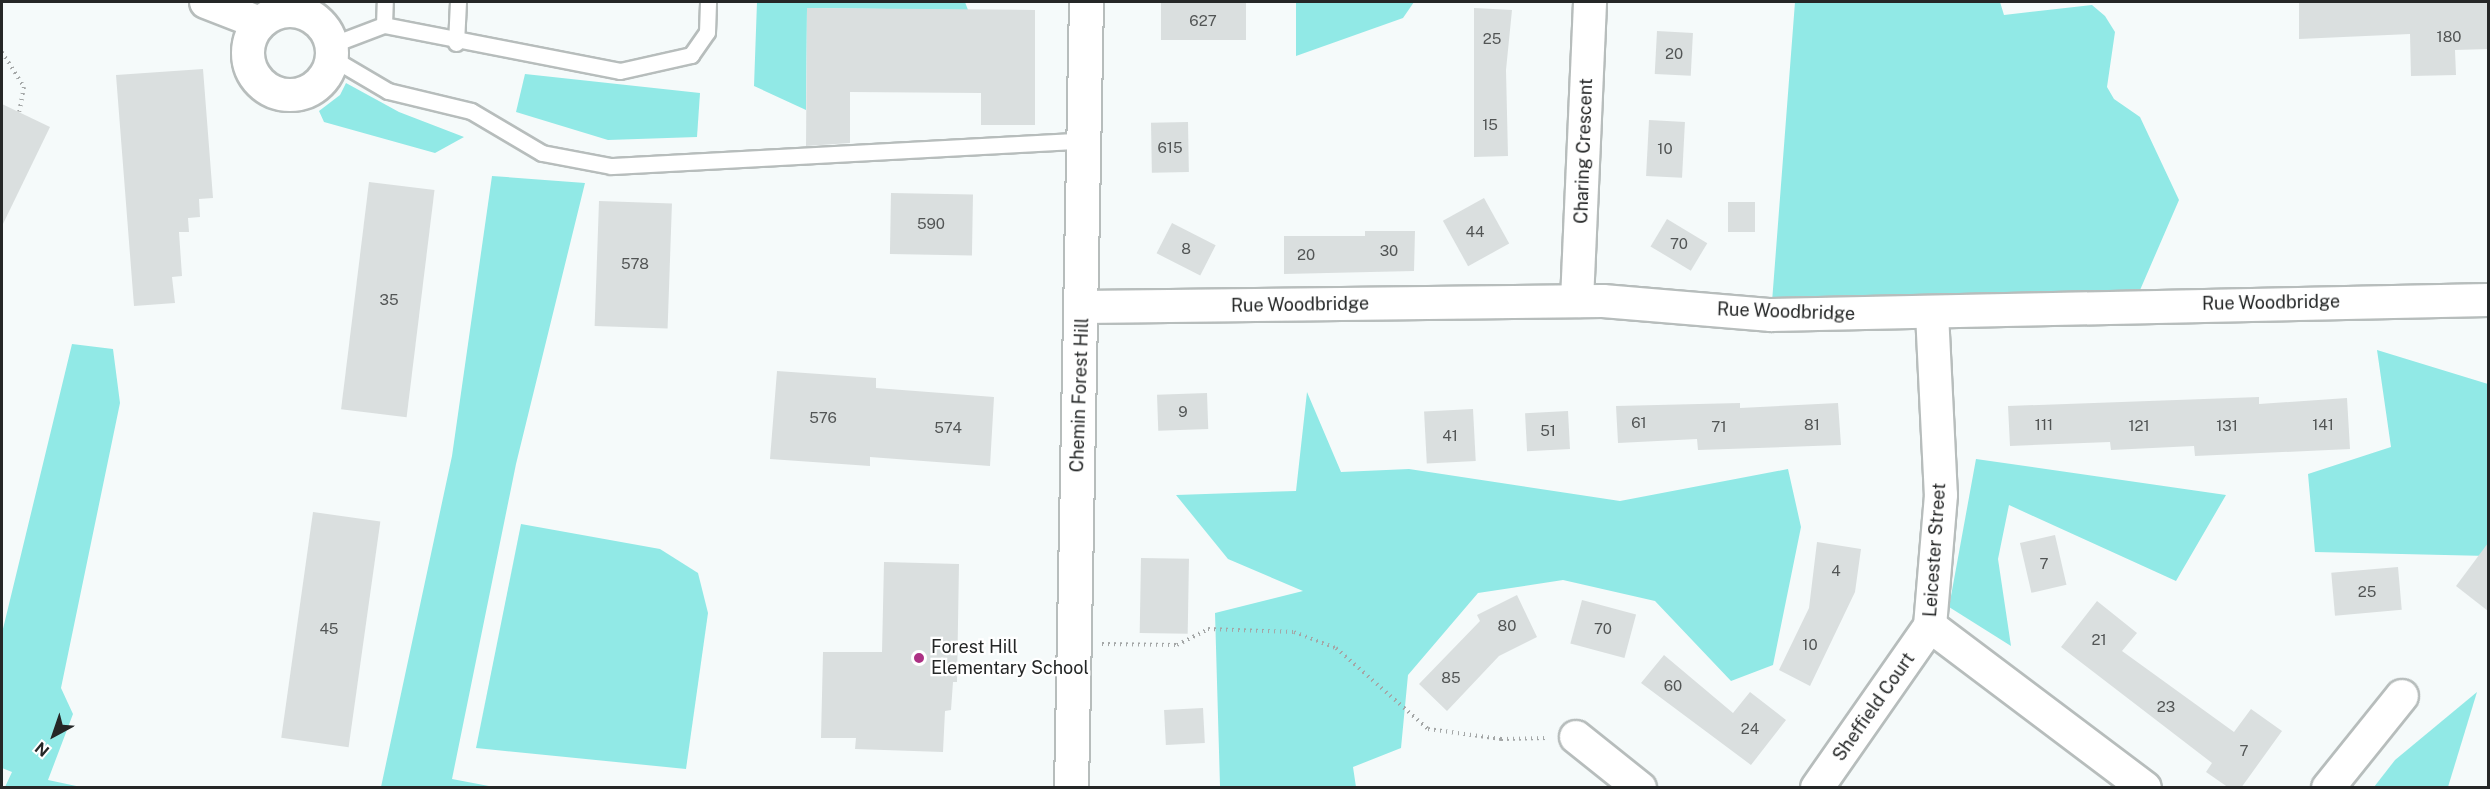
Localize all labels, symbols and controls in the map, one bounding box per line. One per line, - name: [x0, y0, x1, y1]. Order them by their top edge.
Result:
- house number: 627: [1189, 12, 1217, 30]
- house number: 180: [2437, 28, 2461, 46]
- house number: 25: [1483, 30, 1501, 48]
- house number: 20: [1665, 45, 1683, 63]
- street label: Charing Crescent: [1571, 78, 1597, 224]
- house number: 15: [1482, 116, 1498, 134]
- house number: 615: [1157, 139, 1183, 157]
- house number: 10: [1657, 140, 1673, 158]
- house number: 590: [917, 215, 945, 233]
- house number: 44: [1466, 223, 1484, 241]
- house number: 70: [1670, 235, 1688, 253]
- house number: 8: [1181, 240, 1191, 258]
- house number: 30: [1380, 242, 1398, 260]
- house number: 20: [1297, 246, 1315, 264]
- house number: 578: [621, 255, 649, 273]
- house number: 35: [379, 291, 399, 309]
- street label: Rue Woodbridge: [2201, 291, 2341, 315]
- street label: Rue Woodbridge: [1230, 293, 1370, 317]
- street label: Rue Woodbridge: [1716, 299, 1856, 325]
- street label: Chemin Forest Hill: [1067, 317, 1093, 473]
- house number: 9: [1178, 403, 1188, 421]
- house number: 576: [809, 409, 837, 427]
- house number: 61: [1631, 414, 1647, 432]
- house number: 81: [1804, 416, 1820, 434]
- house number: 111: [2035, 416, 2053, 434]
- house number: 141: [2312, 416, 2334, 434]
- house number: 121: [2128, 417, 2150, 435]
- house number: 131: [2216, 417, 2238, 435]
- house number: 71: [1711, 418, 1727, 436]
- house number: 574: [934, 419, 962, 437]
- house number: 51: [1540, 422, 1556, 440]
- house number: 41: [1442, 427, 1458, 445]
- street label: Leicester Street: [1920, 482, 1950, 618]
- house number: 7: [2039, 555, 2049, 573]
- house number: 4: [1831, 562, 1841, 580]
- house number: 25: [2358, 583, 2376, 601]
- house number: 80: [1498, 617, 1516, 635]
- house number: 45: [320, 620, 338, 638]
- house number: 70: [1594, 620, 1612, 638]
- house number: 21: [2091, 631, 2107, 649]
- house number: 10: [1802, 636, 1818, 654]
- place label: Forest Hill Elementary School: [931, 637, 1089, 680]
- street label: Sheffield Court: [1829, 649, 1919, 765]
- marker: Forest Hill Elementary School: [912, 651, 926, 665]
- house number: 85: [1441, 669, 1461, 687]
- house number: 60: [1664, 677, 1682, 695]
- house number: 23: [2157, 698, 2175, 716]
- north arrow: [24, 705, 84, 765]
- house number: 24: [1741, 720, 1759, 738]
- text: N: [31, 738, 53, 760]
- house number: 7: [2239, 742, 2249, 760]

